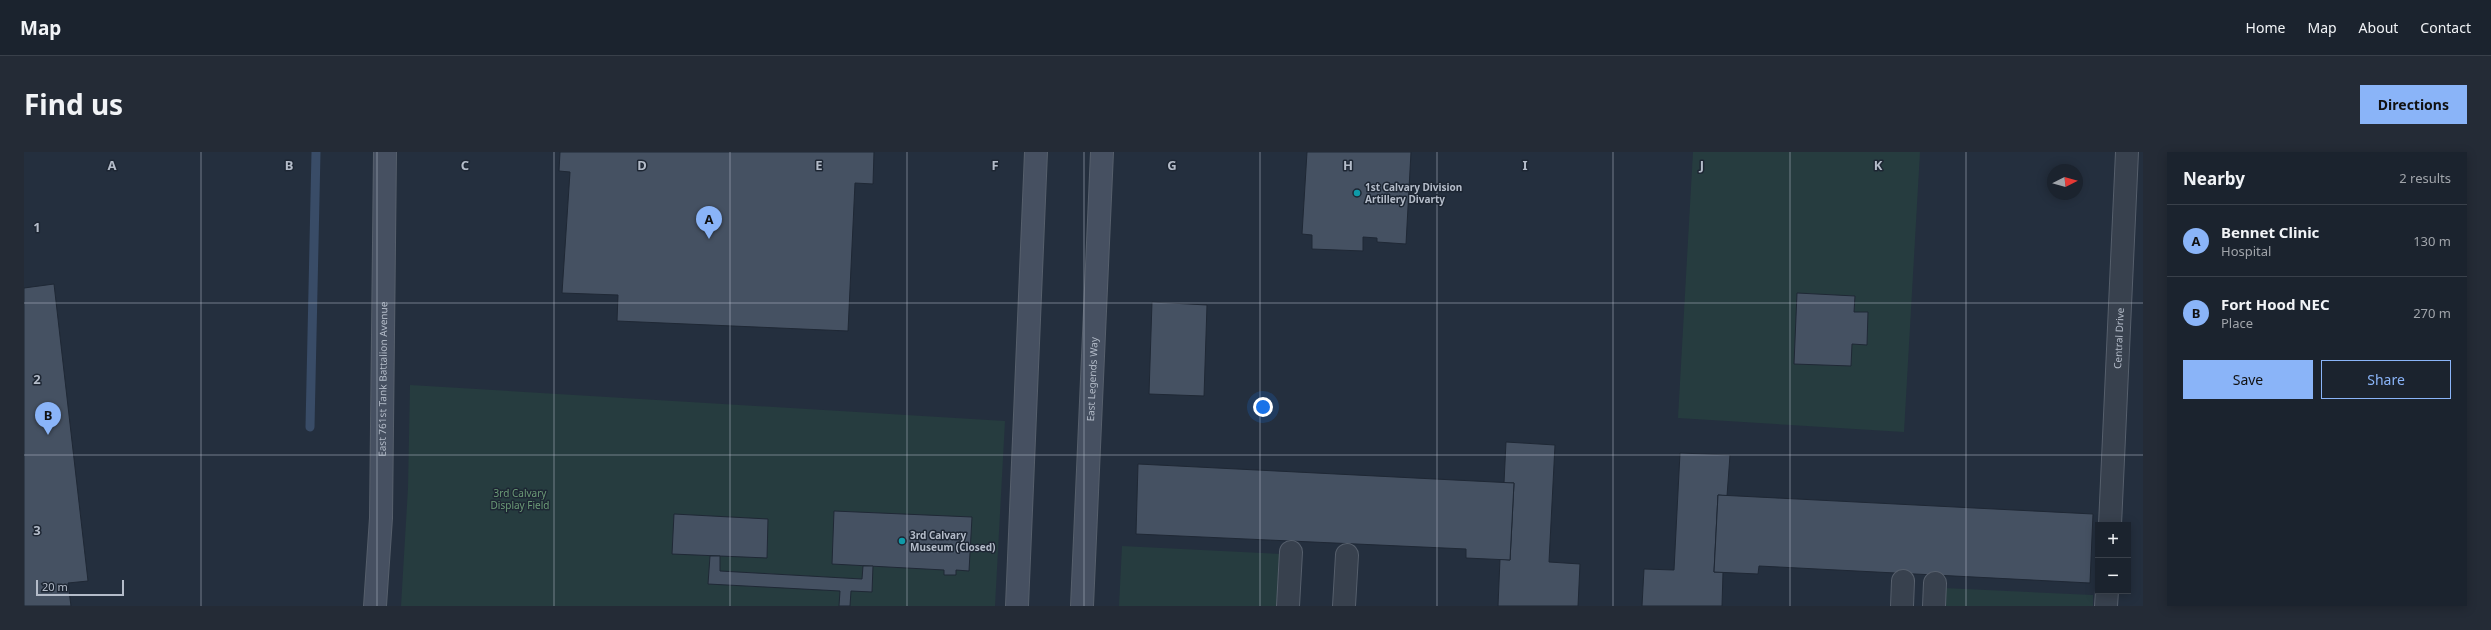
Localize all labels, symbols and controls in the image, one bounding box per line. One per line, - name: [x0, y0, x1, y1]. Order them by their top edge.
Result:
- text: Map: [20, 15, 61, 41]
- text: Home: [2246, 18, 2285, 37]
- text: Map: [2307, 18, 2337, 37]
- text: About: [2359, 18, 2398, 37]
- text: Contact: [2420, 18, 2471, 37]
- text: Find us: [24, 85, 123, 123]
- button: Directions: [2360, 85, 2467, 124]
- text: A: [108, 156, 117, 174]
- text: B: [285, 156, 293, 174]
- text: C: [461, 156, 469, 174]
- text: D: [637, 156, 647, 174]
- text: E: [815, 156, 823, 174]
- text: F: [991, 156, 999, 174]
- text: G: [1167, 156, 1177, 174]
- text: H: [1343, 156, 1353, 174]
- text: I: [1522, 156, 1528, 174]
- text: J: [1699, 156, 1704, 174]
- text: K: [1874, 156, 1883, 174]
- north arrow: [2047, 164, 2083, 200]
- text: Nearby: [2183, 167, 2245, 190]
- text: 2 results: [2399, 169, 2451, 187]
- place label: 1st Calvary Division Artillery Divarty: [1365, 180, 1462, 206]
- marker: 1st Calvary Division Artillery Divarty: [1352, 188, 1362, 198]
- pin: A: [696, 206, 722, 239]
- text: 1: [33, 218, 41, 236]
- text: Bennet Clinic: [2221, 222, 2319, 242]
- text: A: [2192, 232, 2201, 250]
- text: 130 m: [2413, 232, 2451, 250]
- text: Hospital: [2221, 242, 2271, 260]
- text: Fort Hood NEC: [2221, 294, 2330, 314]
- street label: East 761st Tank Battalion Avenue: [375, 301, 390, 457]
- text: B: [2192, 304, 2200, 322]
- text: 270 m: [2413, 304, 2451, 322]
- street label: Central Drive: [2110, 307, 2127, 369]
- text: Place: [2221, 314, 2253, 332]
- street label: East Legends Way: [1083, 336, 1101, 422]
- button: Save: [2183, 360, 2313, 399]
- button: Share: [2321, 360, 2451, 399]
- text: 2: [33, 370, 41, 388]
- your location: [1253, 397, 1273, 417]
- pin: B: [35, 402, 61, 435]
- park label: 3rd Calvary Display Field: [491, 486, 549, 512]
- text: 3: [33, 521, 41, 539]
- map controls: [2095, 522, 2131, 594]
- button: +: [2095, 522, 2131, 558]
- place label: 3rd Calvary Museum (Closed): [910, 528, 996, 554]
- marker: 3rd Calvary Museum (Closed): [897, 536, 907, 546]
- button: −: [2095, 558, 2131, 594]
- scale bar: [36, 578, 124, 597]
- text: 20 m: [42, 579, 68, 594]

